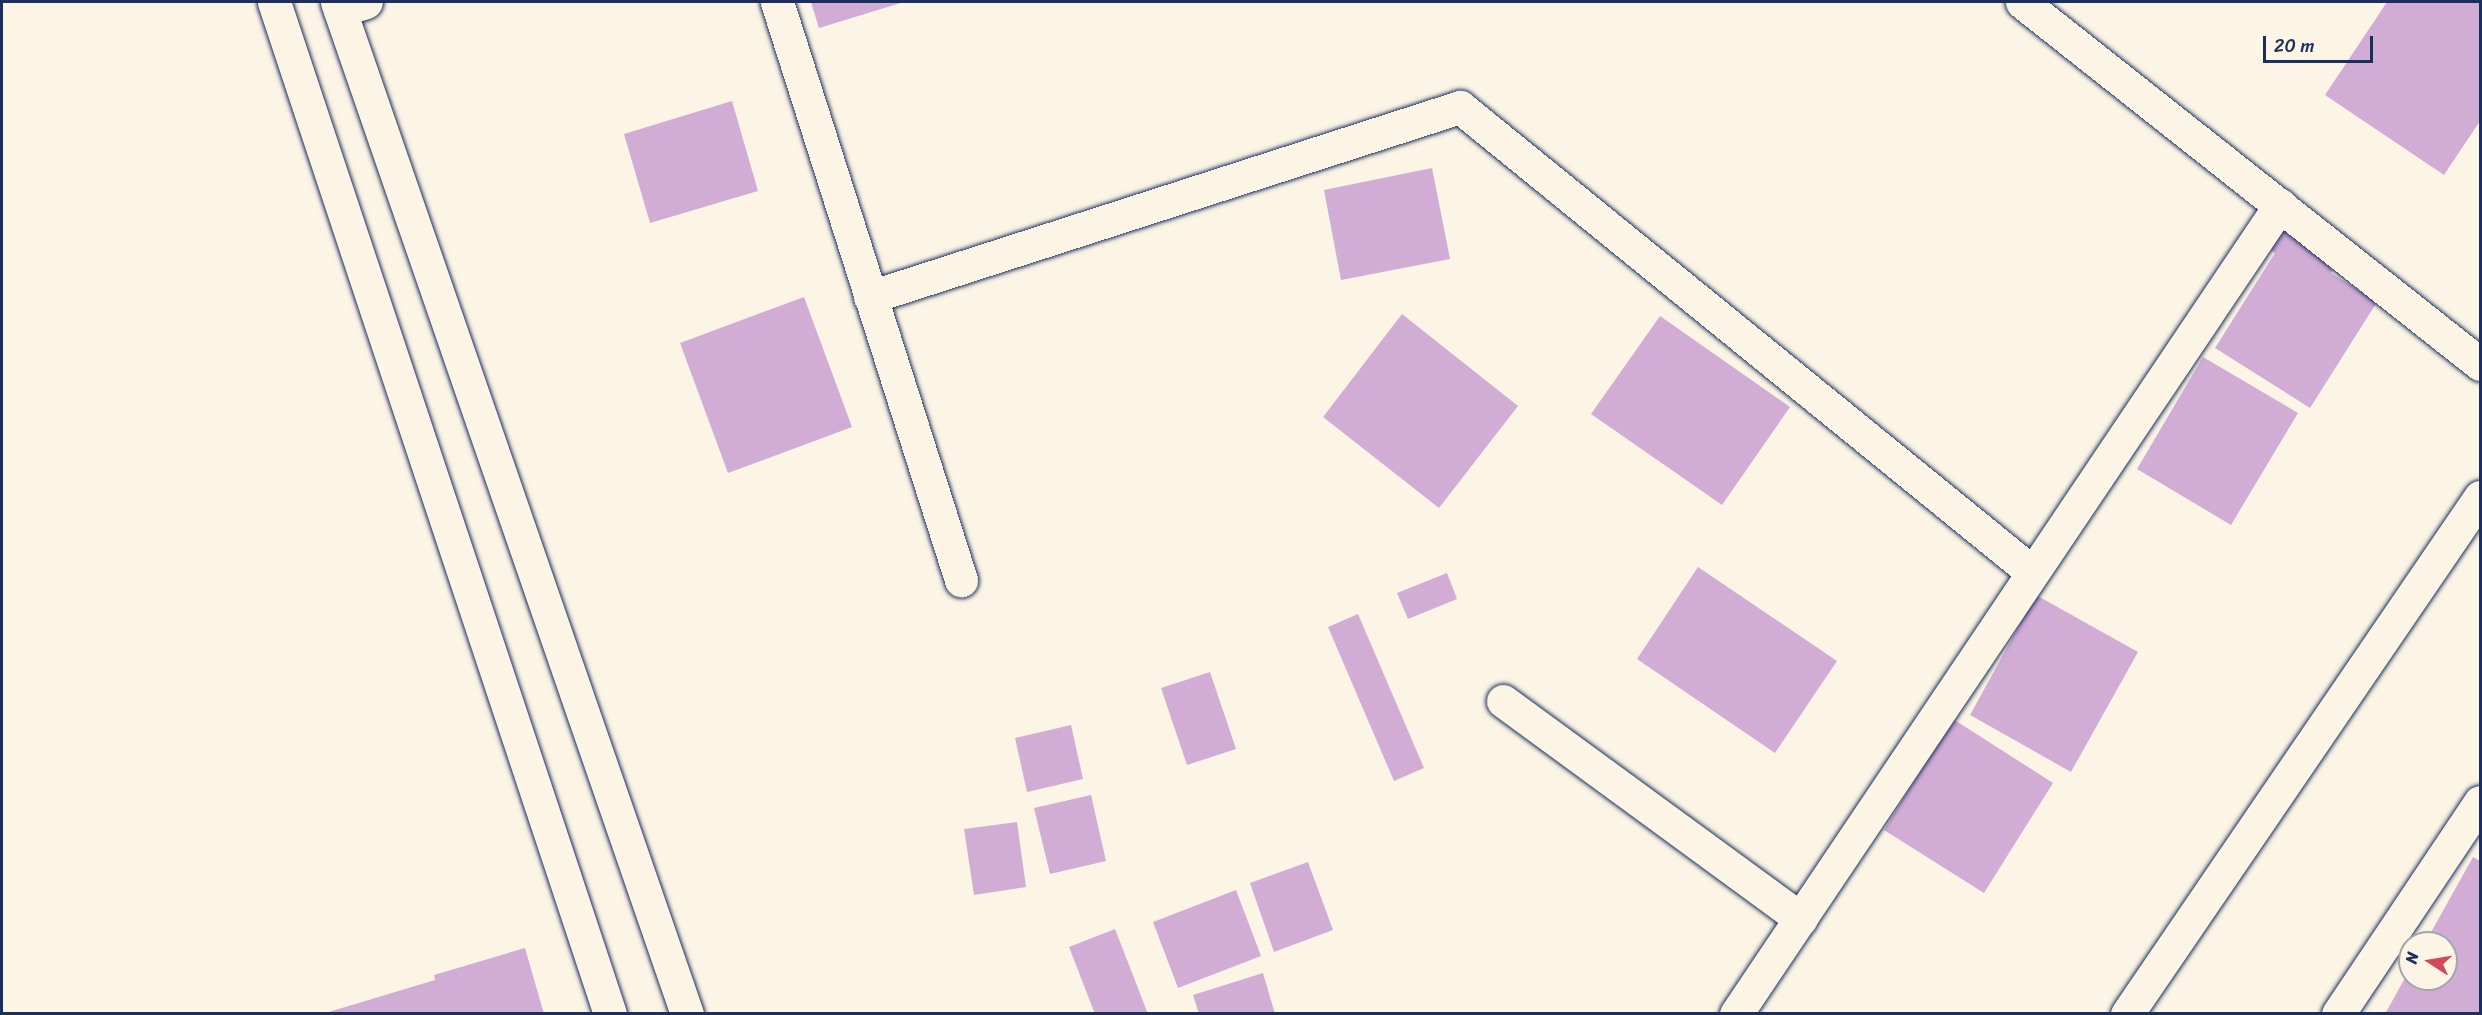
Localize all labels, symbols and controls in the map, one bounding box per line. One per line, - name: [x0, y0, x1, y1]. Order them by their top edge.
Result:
- scale bar: [2266, 24, 2376, 62]
- text: 20 m: [2274, 30, 2314, 62]
- north arrow: [2398, 931, 2458, 991]
- text: N: [2397, 949, 2427, 966]

